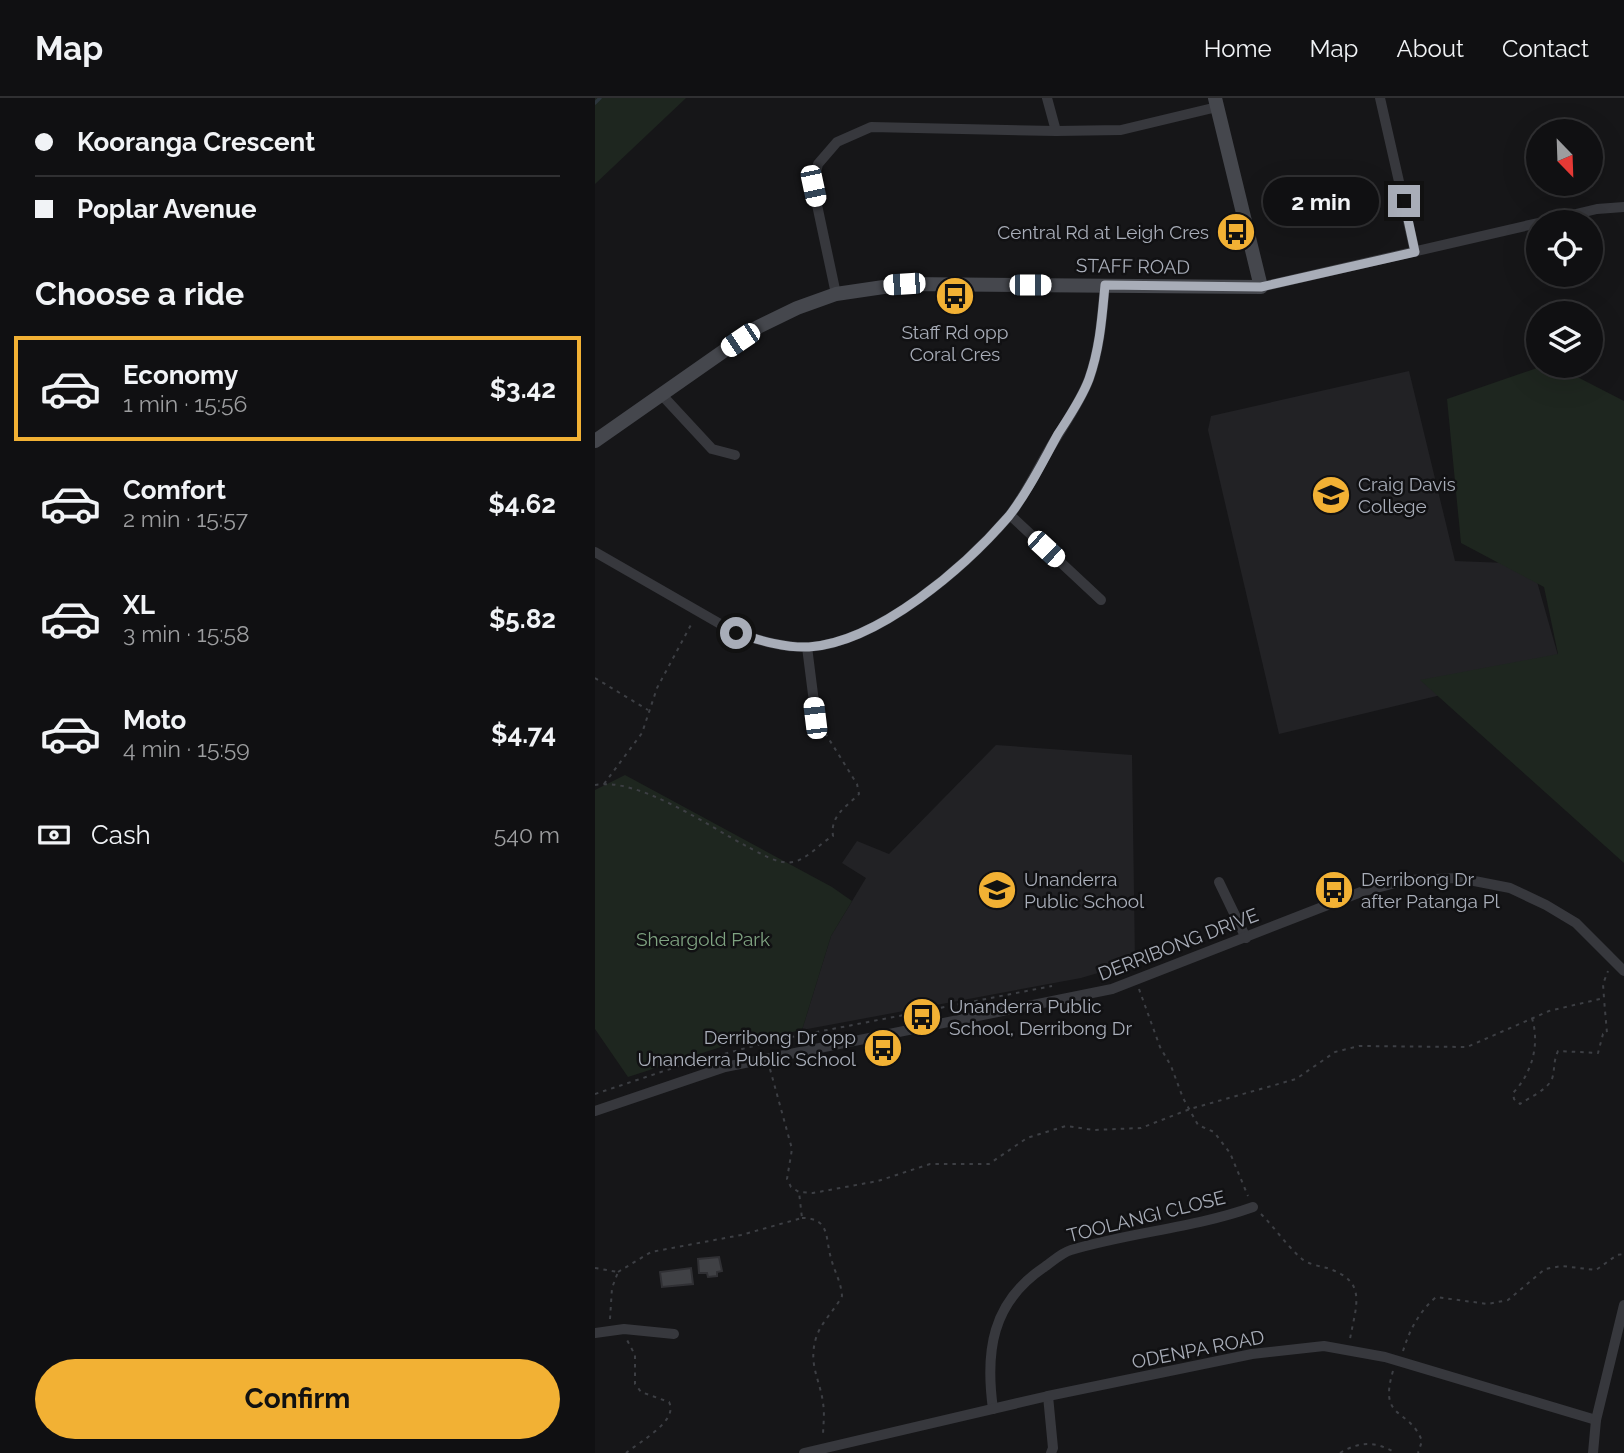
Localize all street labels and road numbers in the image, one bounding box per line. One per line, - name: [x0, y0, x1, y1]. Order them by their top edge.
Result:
- street label: STAFF ROAD: [1076, 254, 1190, 278]
- street label: DERRIBONG DRIVE: [1095, 903, 1261, 985]
- street label: TOOLANGI CLOSE: [1065, 1186, 1227, 1246]
- street label: ODENPA ROAD: [1130, 1325, 1266, 1373]

